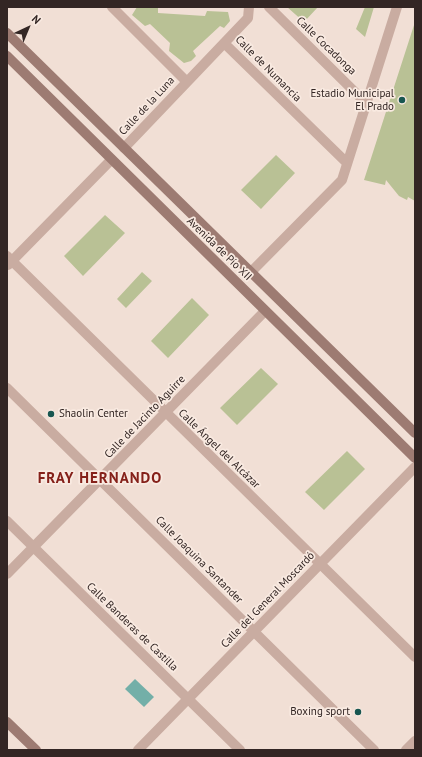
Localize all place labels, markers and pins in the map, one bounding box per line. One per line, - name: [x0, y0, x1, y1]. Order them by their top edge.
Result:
- place label: Estadio Municipal El Prado: [310, 87, 394, 113]
- marker: Estadio Municipal El Prado: [397, 95, 407, 105]
- place label: Shaolin Center: [59, 407, 128, 421]
- marker: Shaolin Center: [46, 409, 56, 419]
- place label: Boxing sport: [290, 705, 350, 719]
- marker: Boxing sport: [353, 707, 363, 717]

